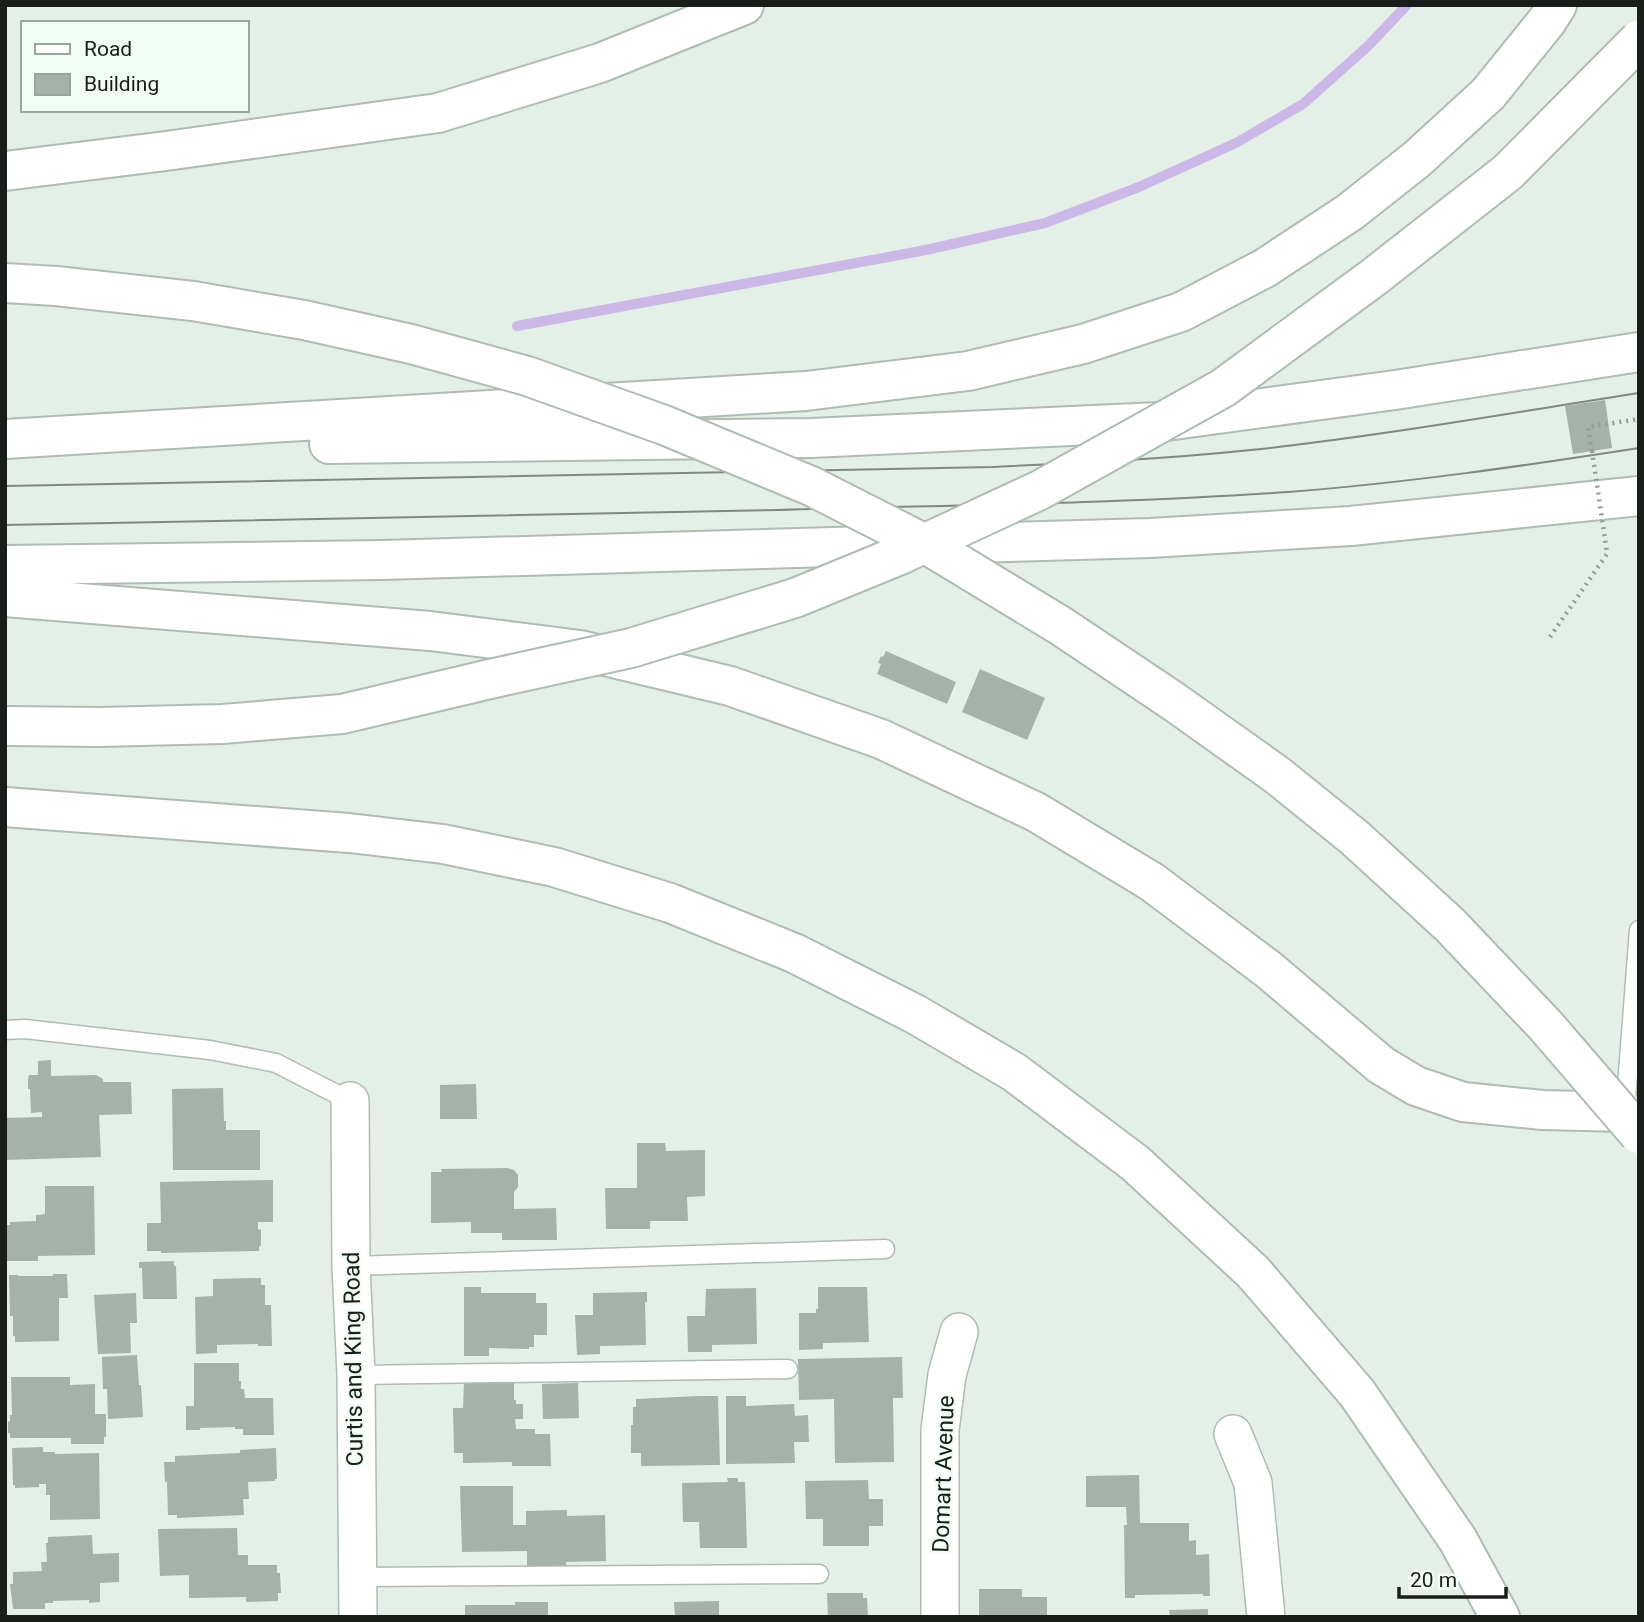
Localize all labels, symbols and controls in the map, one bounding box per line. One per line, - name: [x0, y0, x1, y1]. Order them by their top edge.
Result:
- legend: [21, 21, 248, 112]
- text: Road: [84, 37, 132, 61]
- text: Building: [84, 72, 159, 96]
- street label: Curtis and King Road: [338, 1251, 369, 1467]
- street label: Domart Avenue: [927, 1395, 960, 1553]
- scale bar: [1399, 1556, 1506, 1600]
- text: 20 m: [1410, 1568, 1457, 1592]

